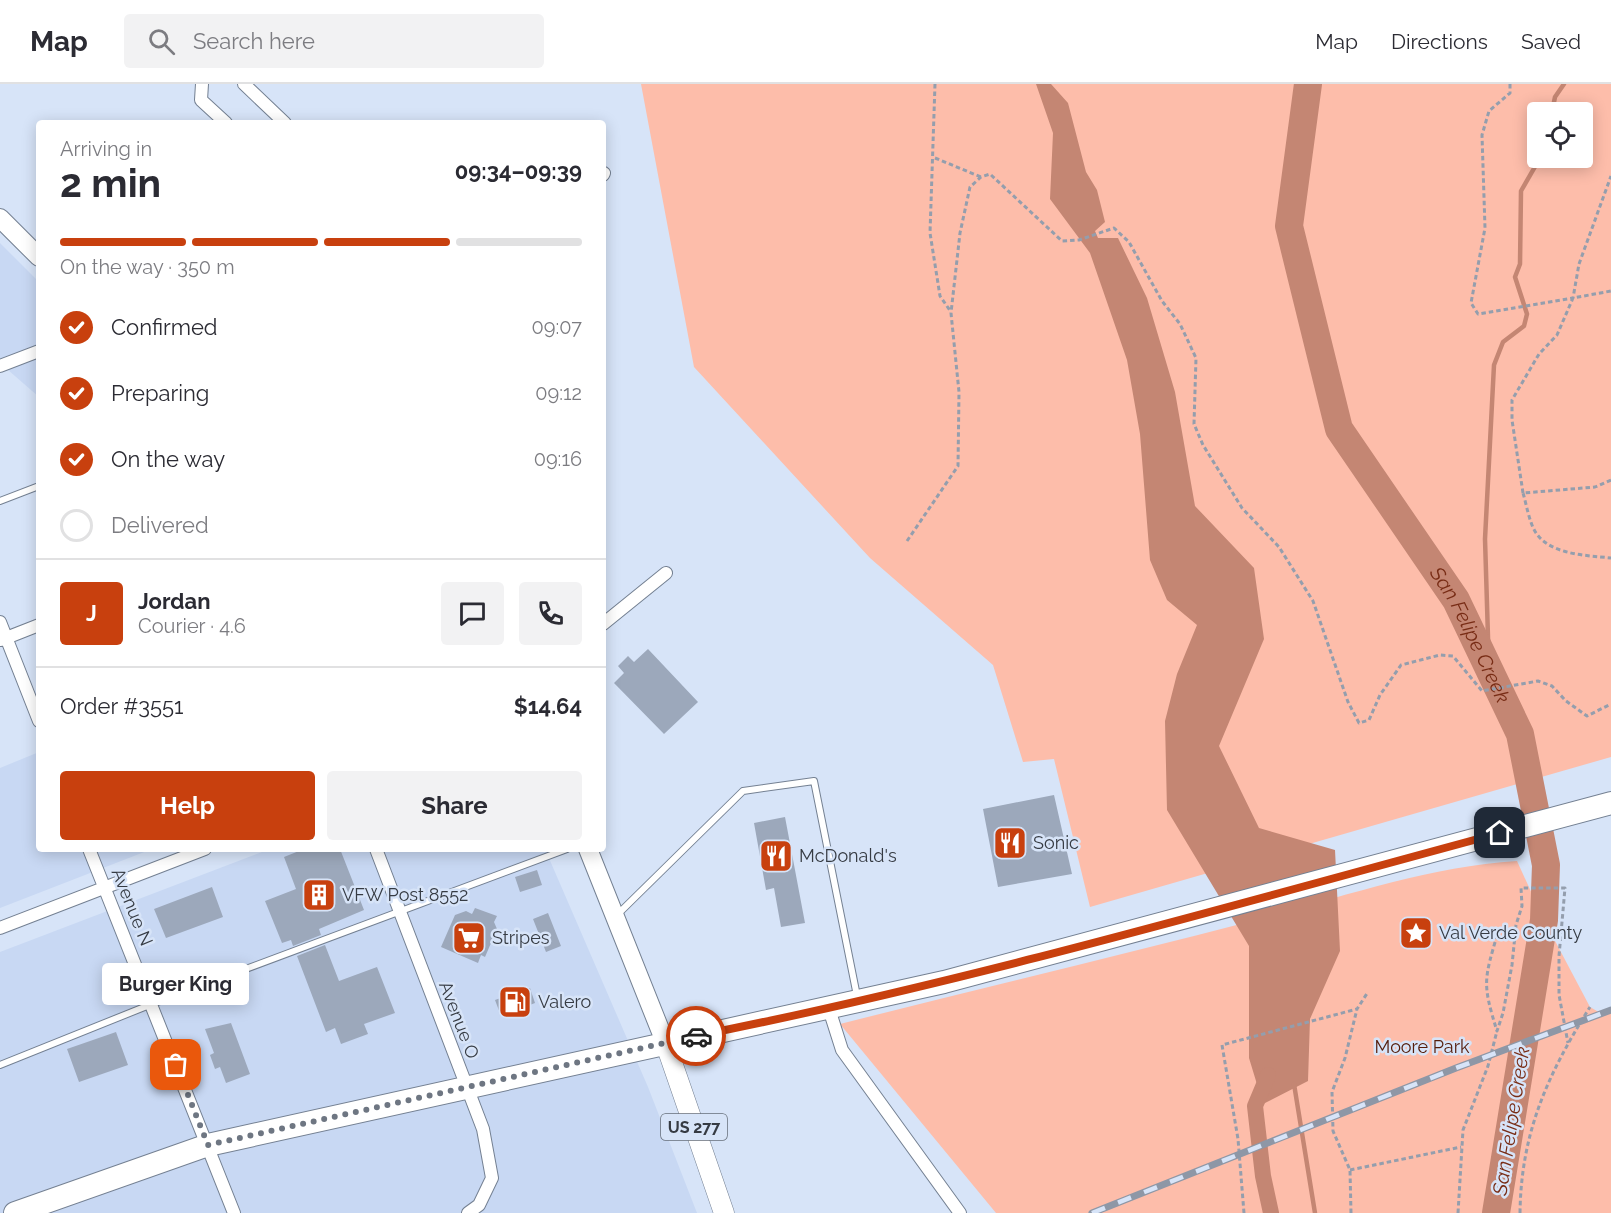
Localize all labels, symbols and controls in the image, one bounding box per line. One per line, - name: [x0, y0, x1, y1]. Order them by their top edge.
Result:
- search box: [124, 14, 544, 68]
- text: Map: [30, 25, 88, 58]
- icon: search: [145, 25, 178, 58]
- text: Search here: [193, 28, 315, 54]
- text: Map: [1315, 29, 1358, 54]
- text: Directions: [1391, 29, 1488, 54]
- text: Saved: [1521, 29, 1581, 54]
- map controls: [1527, 102, 1593, 168]
- button: locate: [1527, 102, 1593, 168]
- text: Arriving in: [60, 137, 152, 161]
- text: 09:34–09:39: [455, 158, 582, 184]
- text: 2 min: [60, 160, 161, 206]
- text: On the way · 350 m: [60, 255, 235, 279]
- icon: check: [60, 311, 93, 344]
- text: Confirmed: [111, 314, 218, 340]
- text: 09:07: [531, 315, 582, 339]
- icon: check: [60, 377, 93, 410]
- text: Preparing: [111, 380, 209, 406]
- text: 09:12: [535, 381, 582, 405]
- icon: check: [60, 443, 93, 476]
- text: On the way: [111, 446, 225, 472]
- text: 09:16: [534, 447, 582, 471]
- text: Delivered: [111, 512, 209, 538]
- water label: San Felipe Creek: [1424, 561, 1515, 707]
- button: chat: [441, 582, 504, 645]
- button: phone: [519, 582, 582, 645]
- text: Jordan: [138, 588, 210, 614]
- text: J: [86, 600, 97, 626]
- text: Courier · 4.6: [138, 614, 246, 638]
- text: Order #3551: [60, 693, 183, 719]
- text: $14.64: [514, 693, 582, 719]
- button: Help: [60, 771, 315, 840]
- button: Share: [327, 771, 582, 840]
- pin: [1474, 807, 1525, 858]
- icon: home: [1483, 816, 1516, 849]
- restaurant icon: Sonic: [992, 825, 1028, 861]
- place label: Sonic: [1033, 832, 1079, 853]
- restaurant icon: McDonald's: [758, 838, 794, 874]
- place label: McDonald's: [799, 845, 897, 866]
- street label: Avenue N: [107, 865, 157, 949]
- building icon: VFW Post 8552: [301, 877, 337, 913]
- place label: VFW Post 8552: [342, 884, 468, 905]
- place icon: Val Verde County: [1398, 915, 1434, 951]
- supermarket icon: Stripes: [451, 920, 487, 956]
- place label: Val Verde County: [1439, 922, 1583, 943]
- place label: Stripes: [492, 927, 550, 948]
- callout: Burger King: [102, 963, 249, 1005]
- text: Burger King: [119, 972, 232, 996]
- street label: Avenue O: [435, 978, 484, 1062]
- fuel station icon: Valero: [497, 984, 533, 1020]
- place label: Valero: [538, 991, 592, 1012]
- courier: [666, 1006, 726, 1066]
- icon: car: [680, 1020, 713, 1053]
- park label: Moore Park: [1375, 1036, 1470, 1057]
- pin: [150, 1039, 201, 1090]
- water label: San Felipe Creek: [1487, 1045, 1535, 1198]
- icon: bag: [159, 1048, 192, 1081]
- road number: US 277: [661, 1114, 727, 1140]

